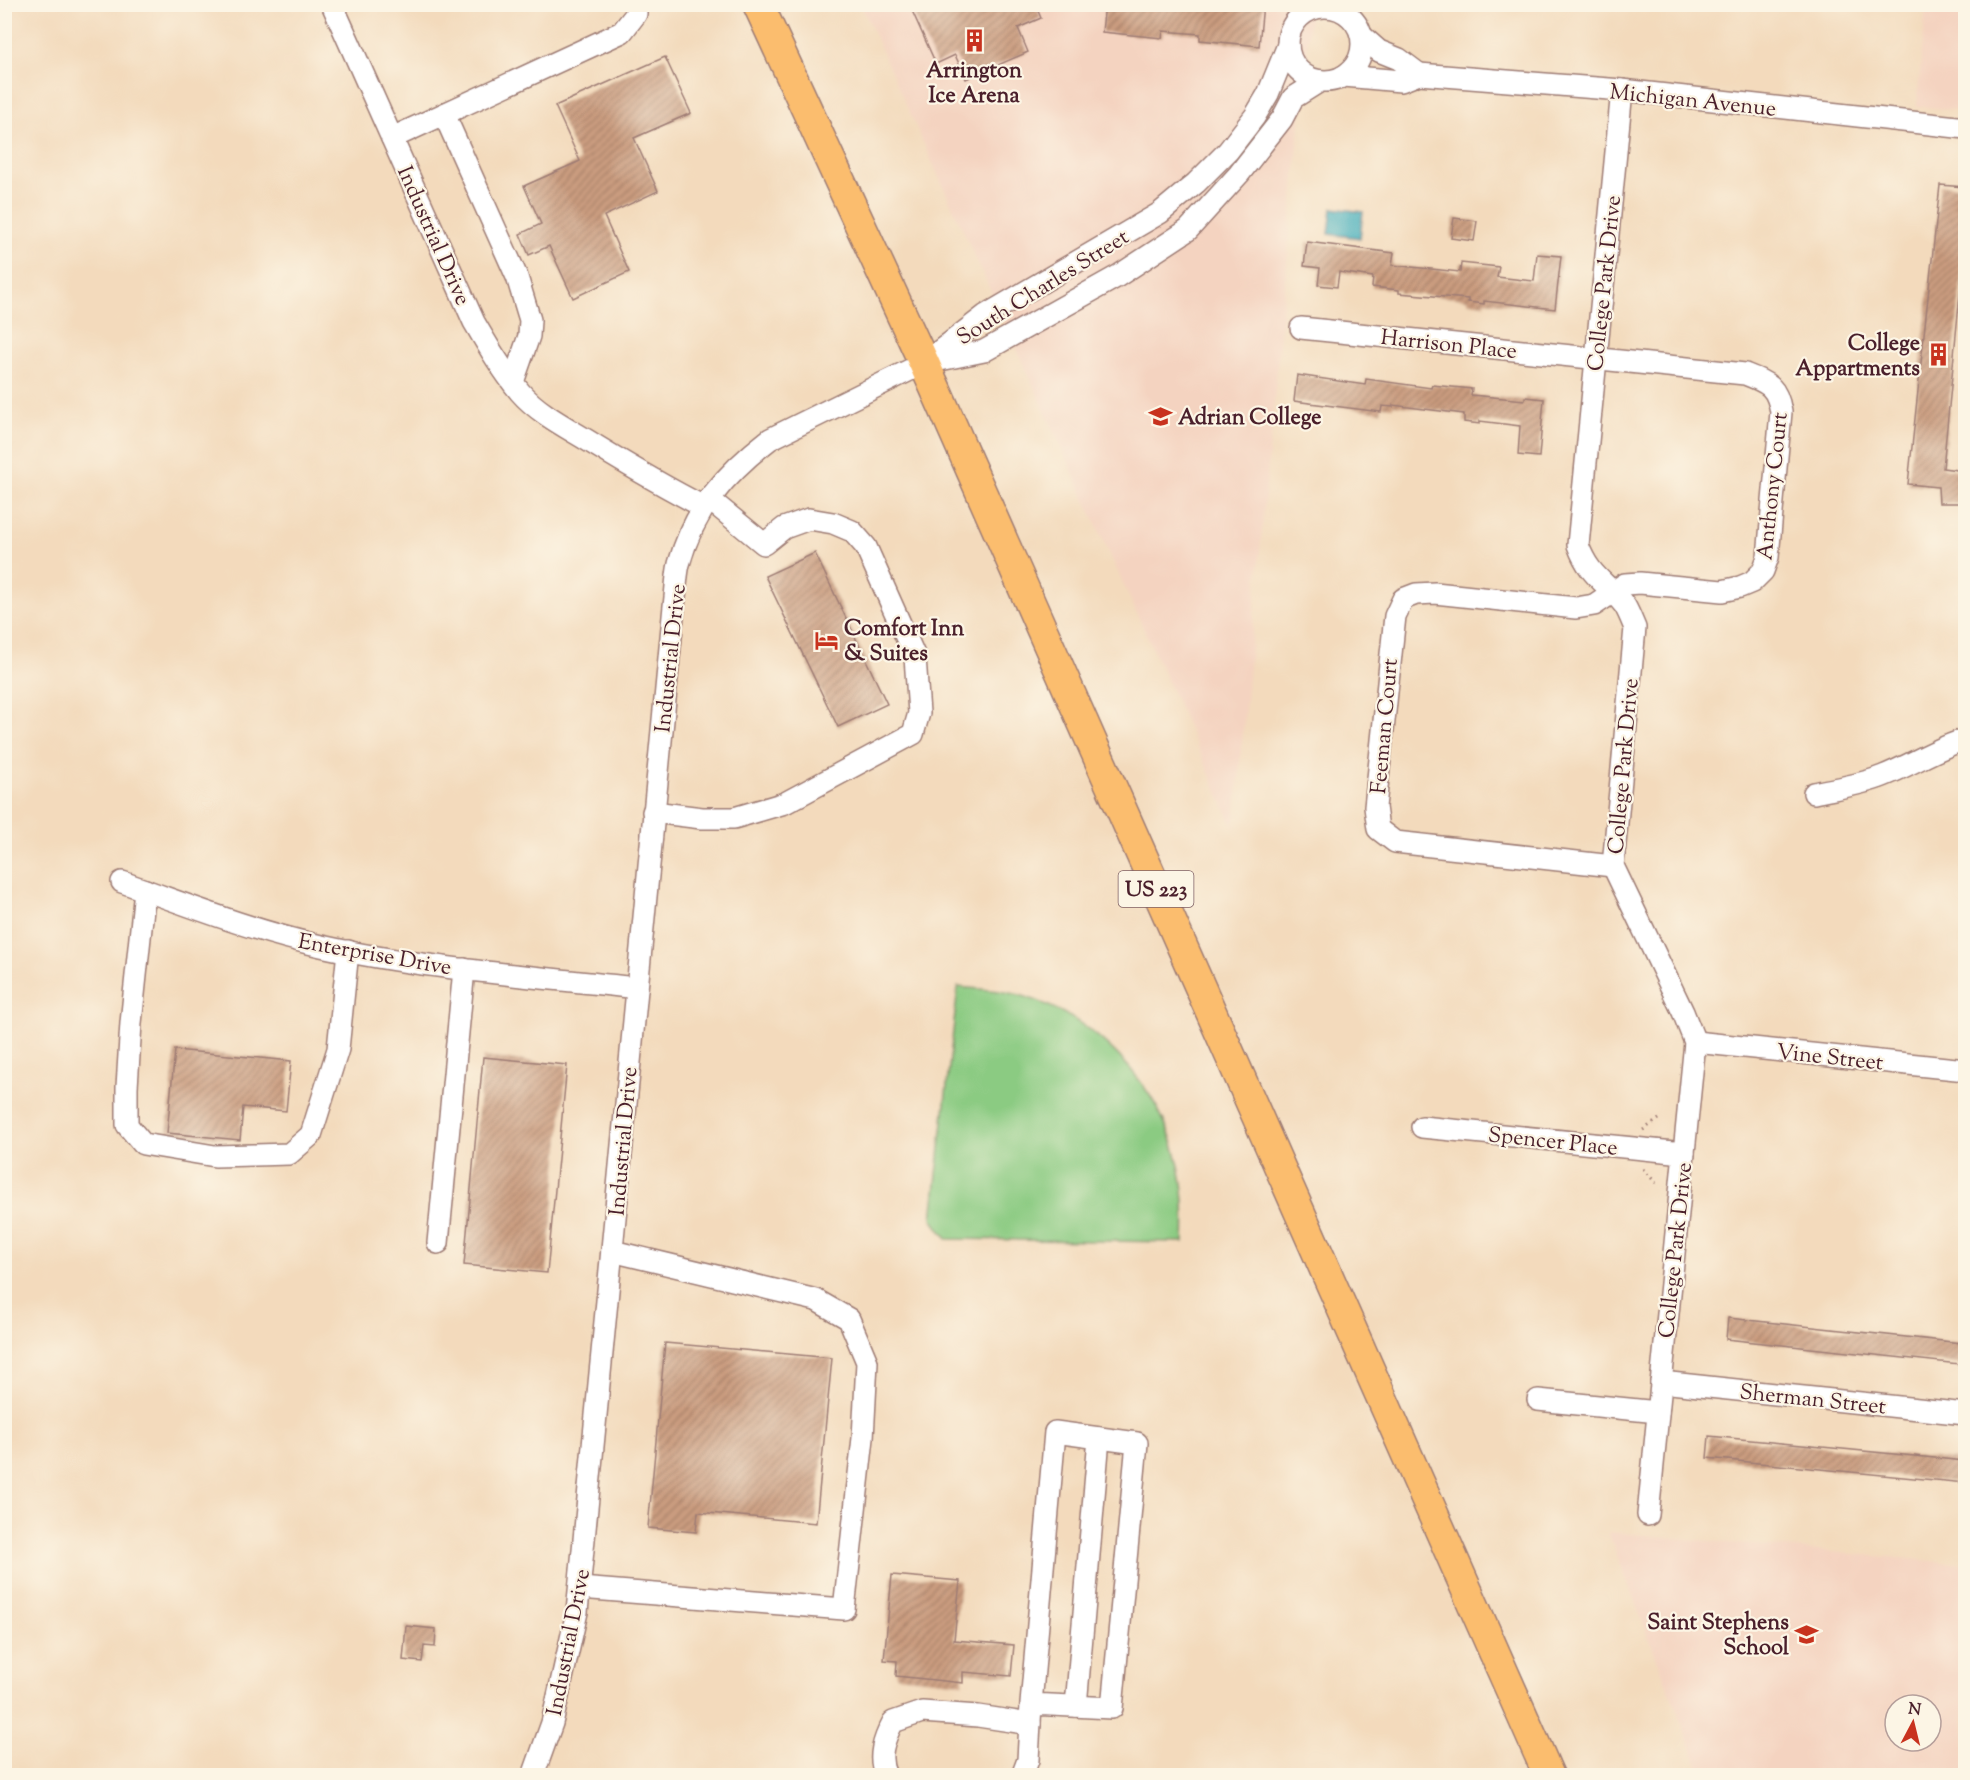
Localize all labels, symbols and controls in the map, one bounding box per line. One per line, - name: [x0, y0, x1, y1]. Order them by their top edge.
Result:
- building icon: Arrington Ice Arena: [961, 27, 987, 53]
- place label: Arrington Ice Arena: [926, 56, 1022, 113]
- street label: Michigan Avenue: [1608, 77, 1778, 127]
- street label: Industrial Drive: [387, 161, 477, 311]
- street label: College Park Drive: [1581, 194, 1631, 373]
- street label: South Charles Street: [951, 222, 1136, 355]
- street label: Harrison Place: [1379, 323, 1518, 369]
- place label: College Appartments: [1795, 329, 1920, 386]
- building icon: College Appartments: [1925, 342, 1951, 368]
- school or university icon: Adrian College: [1147, 403, 1173, 429]
- place label: Adrian College: [1178, 403, 1322, 435]
- street label: Anthony Court: [1750, 410, 1798, 562]
- street label: Industrial Drive: [648, 582, 696, 734]
- place label: Comfort Inn & Suites: [844, 614, 964, 671]
- hotel icon: Comfort Inn & Suites: [813, 627, 839, 653]
- street label: Feeman Court: [1364, 657, 1408, 795]
- street label: College Park Drive: [1601, 677, 1649, 856]
- road number: US 223: [1118, 871, 1194, 907]
- street label: Enterprise Drive: [295, 927, 454, 985]
- street label: Vine Street: [1775, 1037, 1885, 1081]
- street label: Industrial Drive: [603, 1065, 647, 1217]
- street label: Spencer Place: [1486, 1120, 1619, 1166]
- street label: College Park Drive: [1652, 1161, 1702, 1340]
- street label: Sherman Street: [1738, 1377, 1888, 1425]
- street label: Industrial Drive: [540, 1566, 600, 1719]
- place label: Saint Stephens School: [1647, 1608, 1790, 1665]
- school or university icon: Saint Stephens School: [1794, 1621, 1820, 1647]
- north arrow: [1883, 1693, 1943, 1753]
- text: N: [1907, 1698, 1922, 1723]

